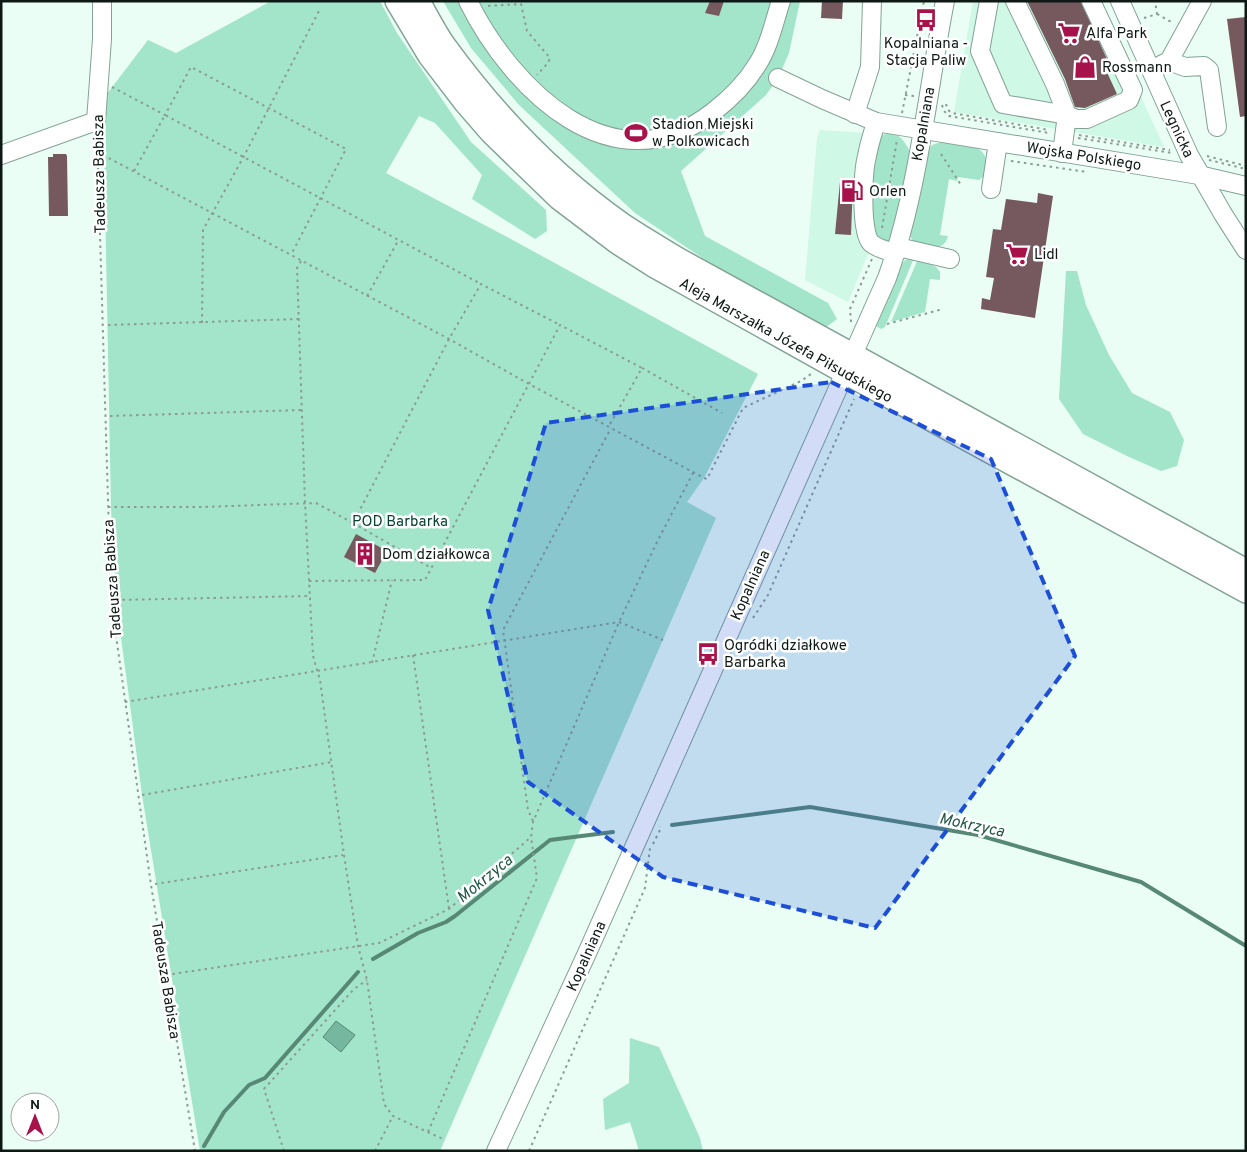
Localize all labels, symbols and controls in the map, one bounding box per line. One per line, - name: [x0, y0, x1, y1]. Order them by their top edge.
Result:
- bus stop icon: Kopalniana - Stacja Paliw: [913, 7, 939, 33]
- supermarket icon: Alfa Park: [1056, 20, 1082, 46]
- place label: Alfa Park: [1086, 25, 1147, 44]
- place label: Kopalniana - Stacja Paliw: [884, 35, 968, 71]
- shop icon: Rossmann: [1072, 54, 1098, 80]
- place label: Rossmann: [1102, 59, 1172, 78]
- street label: Kopalniana: [909, 86, 940, 163]
- street label: Legnicka: [1154, 98, 1197, 161]
- street label: Tadeusza Babisza: [90, 114, 111, 234]
- place label: Stadion Miejski w Polkowicach: [652, 116, 754, 152]
- sports icon: Stadion Miejski w Polkowicach: [623, 120, 649, 146]
- street label: Wojska Polskiego: [1025, 139, 1143, 176]
- fuel station icon: Orlen: [839, 178, 865, 204]
- place label: Orlen: [869, 183, 906, 202]
- supermarket icon: Lidl: [1004, 241, 1030, 267]
- place label: Lidl: [1034, 246, 1059, 265]
- street label: Aleja Marszałka Józefa Piłsudskiego: [675, 275, 895, 408]
- park label: POD Barbarka: [352, 513, 448, 532]
- street label: Tadeusza Babisza: [100, 519, 127, 639]
- building icon: Dom działkowca: [352, 541, 378, 567]
- place label: Dom działkowca: [382, 546, 490, 565]
- street label: Kopalniana: [727, 547, 775, 624]
- place label: Ogródki działkowe Barbarka: [724, 637, 847, 673]
- bus stop icon: Ogródki działkowe Barbarka: [695, 641, 721, 667]
- water label: Mokrzyca: [937, 809, 1007, 843]
- water label: Mokrzyca: [453, 851, 518, 908]
- street label: Kopalniana: [563, 918, 611, 995]
- street label: Tadeusza Babisza: [146, 920, 183, 1041]
- north arrow: [10, 1092, 60, 1142]
- text: N: [30, 1097, 40, 1114]

